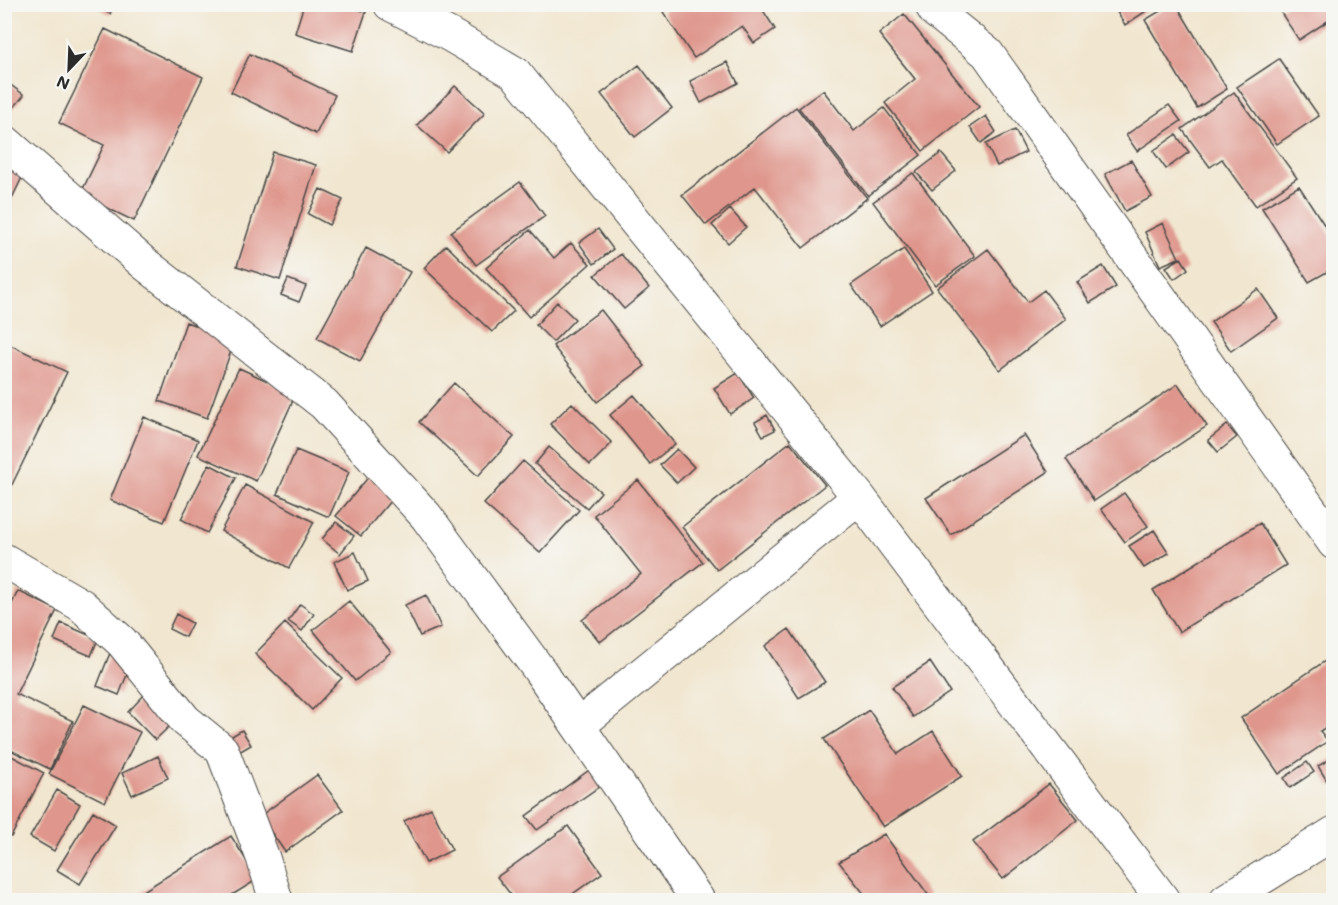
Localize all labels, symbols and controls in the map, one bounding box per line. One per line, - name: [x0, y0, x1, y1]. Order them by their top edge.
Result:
- north arrow: [39, 39, 99, 99]
- text: N: [53, 71, 73, 95]

